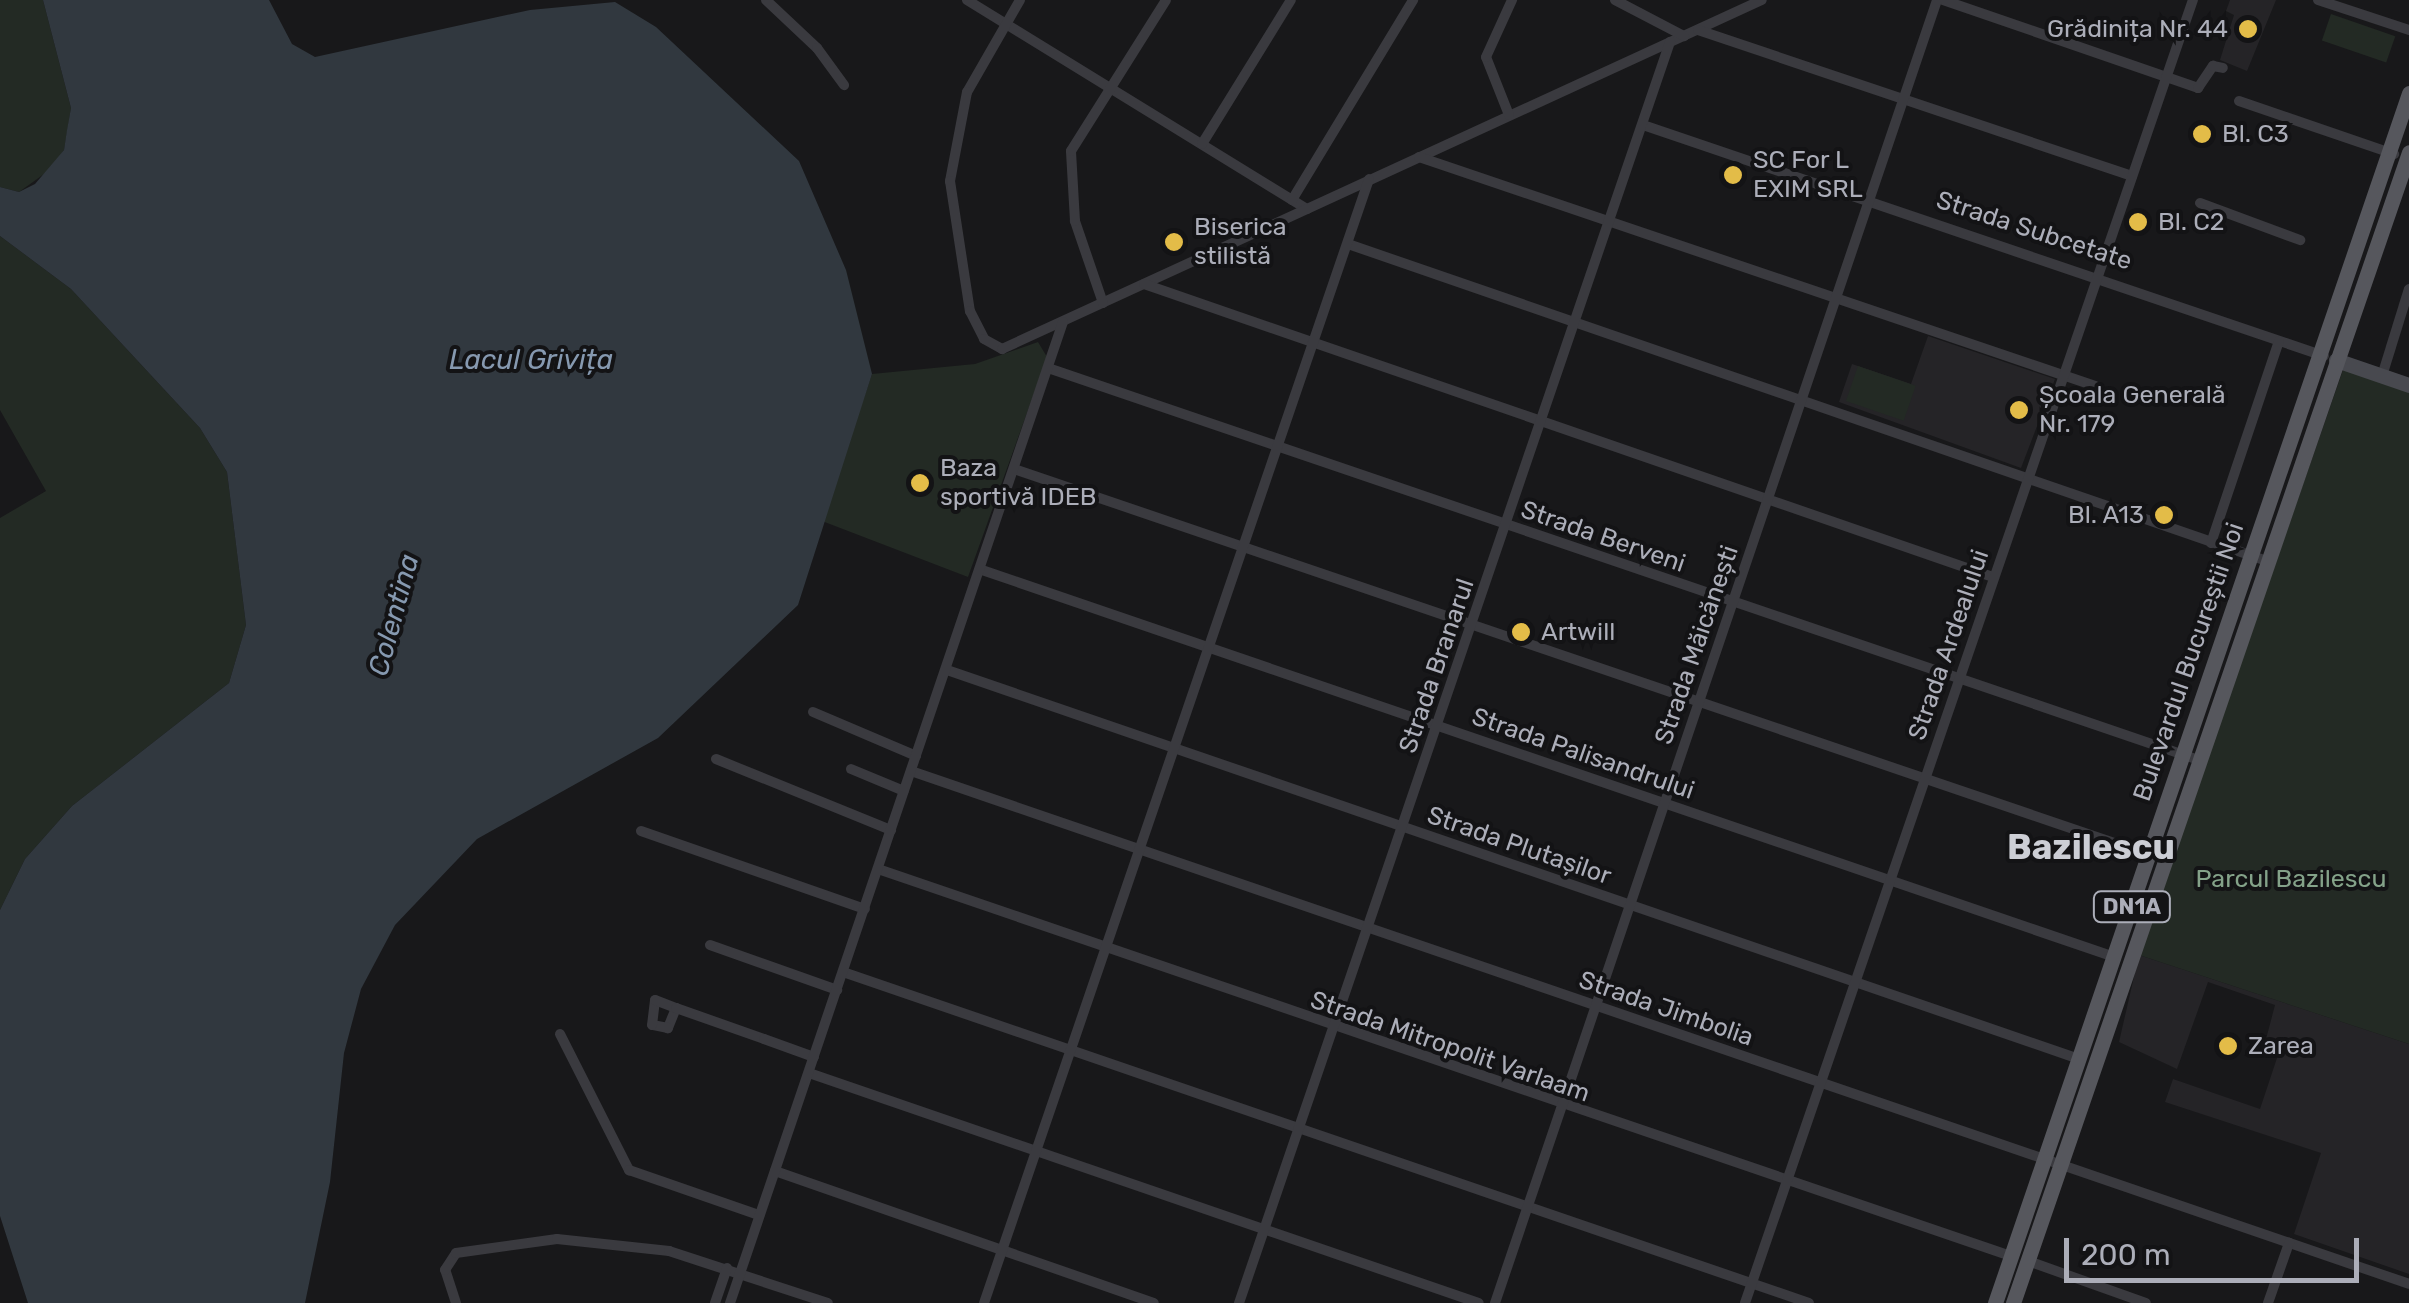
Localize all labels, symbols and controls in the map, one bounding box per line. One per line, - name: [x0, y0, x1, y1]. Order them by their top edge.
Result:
- place label: Grădinița Nr. 44: [2047, 14, 2228, 44]
- marker: Grădinița Nr. 44: [2237, 18, 2259, 40]
- place label: Bl. C3: [2222, 119, 2289, 149]
- marker: Bl. C3: [2191, 123, 2213, 145]
- place label: SC For L EXIM SRL: [1753, 146, 1863, 205]
- marker: SC For L EXIM SRL: [1722, 164, 1744, 186]
- street label: Strada Subcetate: [1933, 185, 2135, 277]
- place label: Bl. C2: [2158, 207, 2225, 237]
- marker: Bl. C2: [2127, 211, 2149, 233]
- place label: Biserica stilistă: [1194, 213, 1287, 272]
- marker: Biserica stilistă: [1163, 231, 1185, 253]
- water label: Lacul Grivița: [449, 343, 613, 377]
- place label: Școala Generală Nr. 179: [2039, 381, 2226, 440]
- marker: Școala Generală Nr. 179: [2008, 399, 2030, 421]
- place label: Baza sportivă IDEB: [940, 454, 1096, 513]
- marker: Baza sportivă IDEB: [909, 472, 931, 494]
- street label: Strada Berveni: [1517, 495, 1689, 579]
- place label: Bl. A13: [2067, 500, 2144, 530]
- marker: Bl. A13: [2153, 504, 2175, 526]
- street label: Bulevardul Bucureștii Noi: [2127, 519, 2251, 805]
- street label: Strada Măicănești: [1649, 542, 1745, 748]
- street label: Strada Ardealului: [1902, 545, 1996, 745]
- water label: Colentina: [362, 550, 426, 680]
- street label: Strada Branarul: [1393, 575, 1481, 757]
- place label: Artwill: [1541, 617, 1615, 647]
- marker: Artwill: [1510, 621, 1532, 643]
- street label: Strada Palisandrului: [1468, 702, 1698, 806]
- street label: Strada Plutașilor: [1423, 800, 1615, 892]
- district label: Bazilescu: [2007, 826, 2175, 868]
- park label: Parcul Bazilescu: [2196, 864, 2386, 894]
- road number: DN1A: [2092, 890, 2172, 924]
- street label: Strada Jimbolia: [1575, 965, 1757, 1053]
- street label: Strada Mitropolit Varlaam: [1306, 985, 1594, 1109]
- place label: Zarea: [2248, 1031, 2314, 1061]
- marker: Zarea: [2217, 1035, 2239, 1057]
- scale bar: [2069, 1218, 2364, 1280]
- text: 200 m: [2081, 1237, 2171, 1273]

